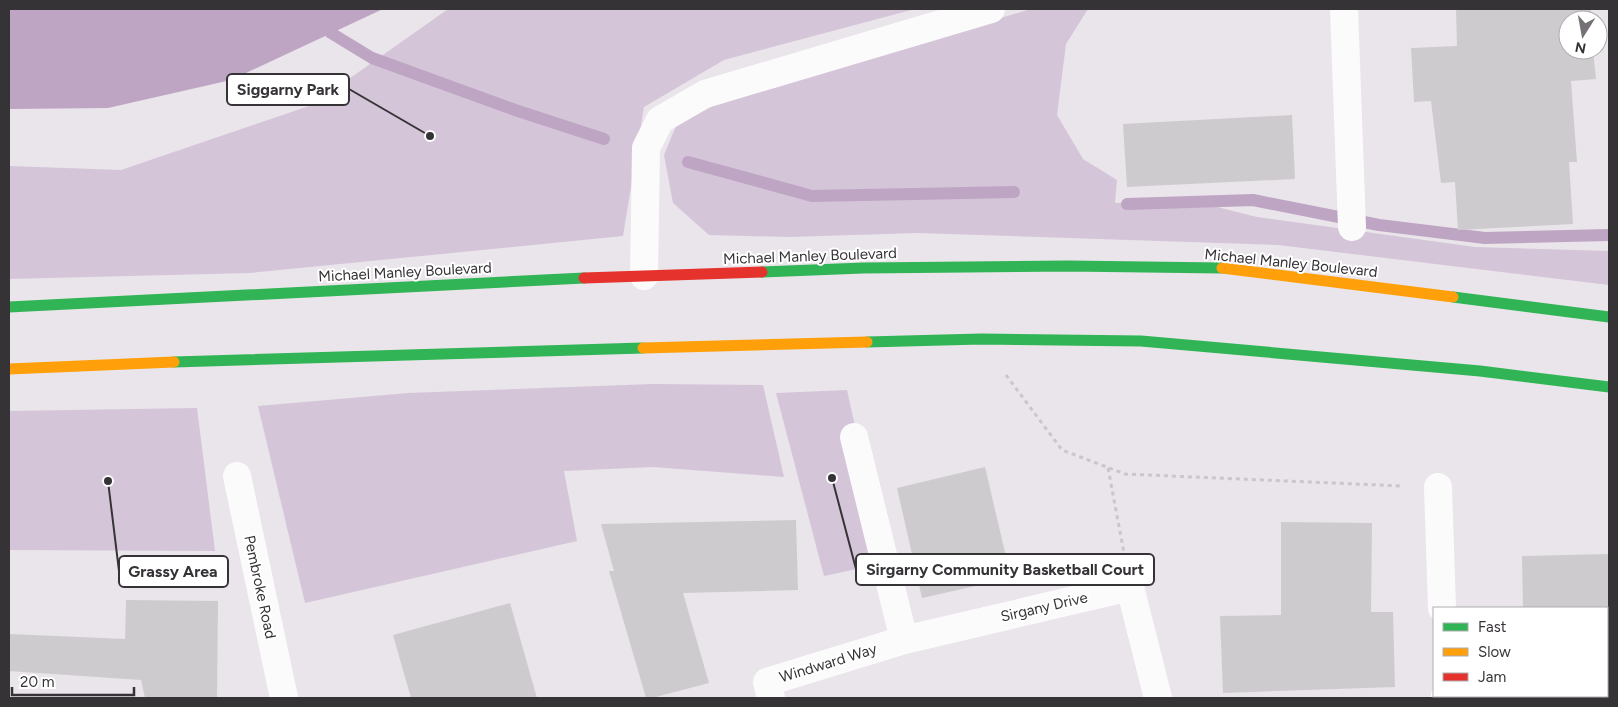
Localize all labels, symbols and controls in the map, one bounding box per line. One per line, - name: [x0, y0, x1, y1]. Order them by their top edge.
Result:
- north arrow: [1558, 10, 1608, 60]
- text: N: [1574, 38, 1588, 57]
- callout: Siggarny Park: [227, 74, 349, 105]
- text: Siggarny Park: [237, 80, 340, 99]
- street label: Michael Manley Boulevard: [723, 244, 897, 268]
- street label: Michael Manley Boulevard: [1204, 245, 1378, 281]
- street label: Michael Manley Boulevard: [318, 258, 492, 286]
- street label: Pembroke Road: [240, 533, 280, 641]
- callout: Sirgarny Community Basketball Court: [856, 554, 1154, 585]
- callout: Grassy Area: [119, 556, 228, 587]
- text: Sirgarny Community Basketball Court: [866, 560, 1144, 579]
- text: Grassy Area: [128, 562, 218, 581]
- street label: Sirgany Drive: [999, 588, 1089, 626]
- legend: [1433, 607, 1608, 697]
- text: Fast: [1478, 618, 1507, 636]
- street label: Windward Way: [777, 640, 879, 686]
- text: Slow: [1478, 643, 1511, 661]
- scale bar: [12, 664, 135, 696]
- text: Jam: [1478, 668, 1506, 686]
- text: 20 m: [20, 673, 54, 691]

